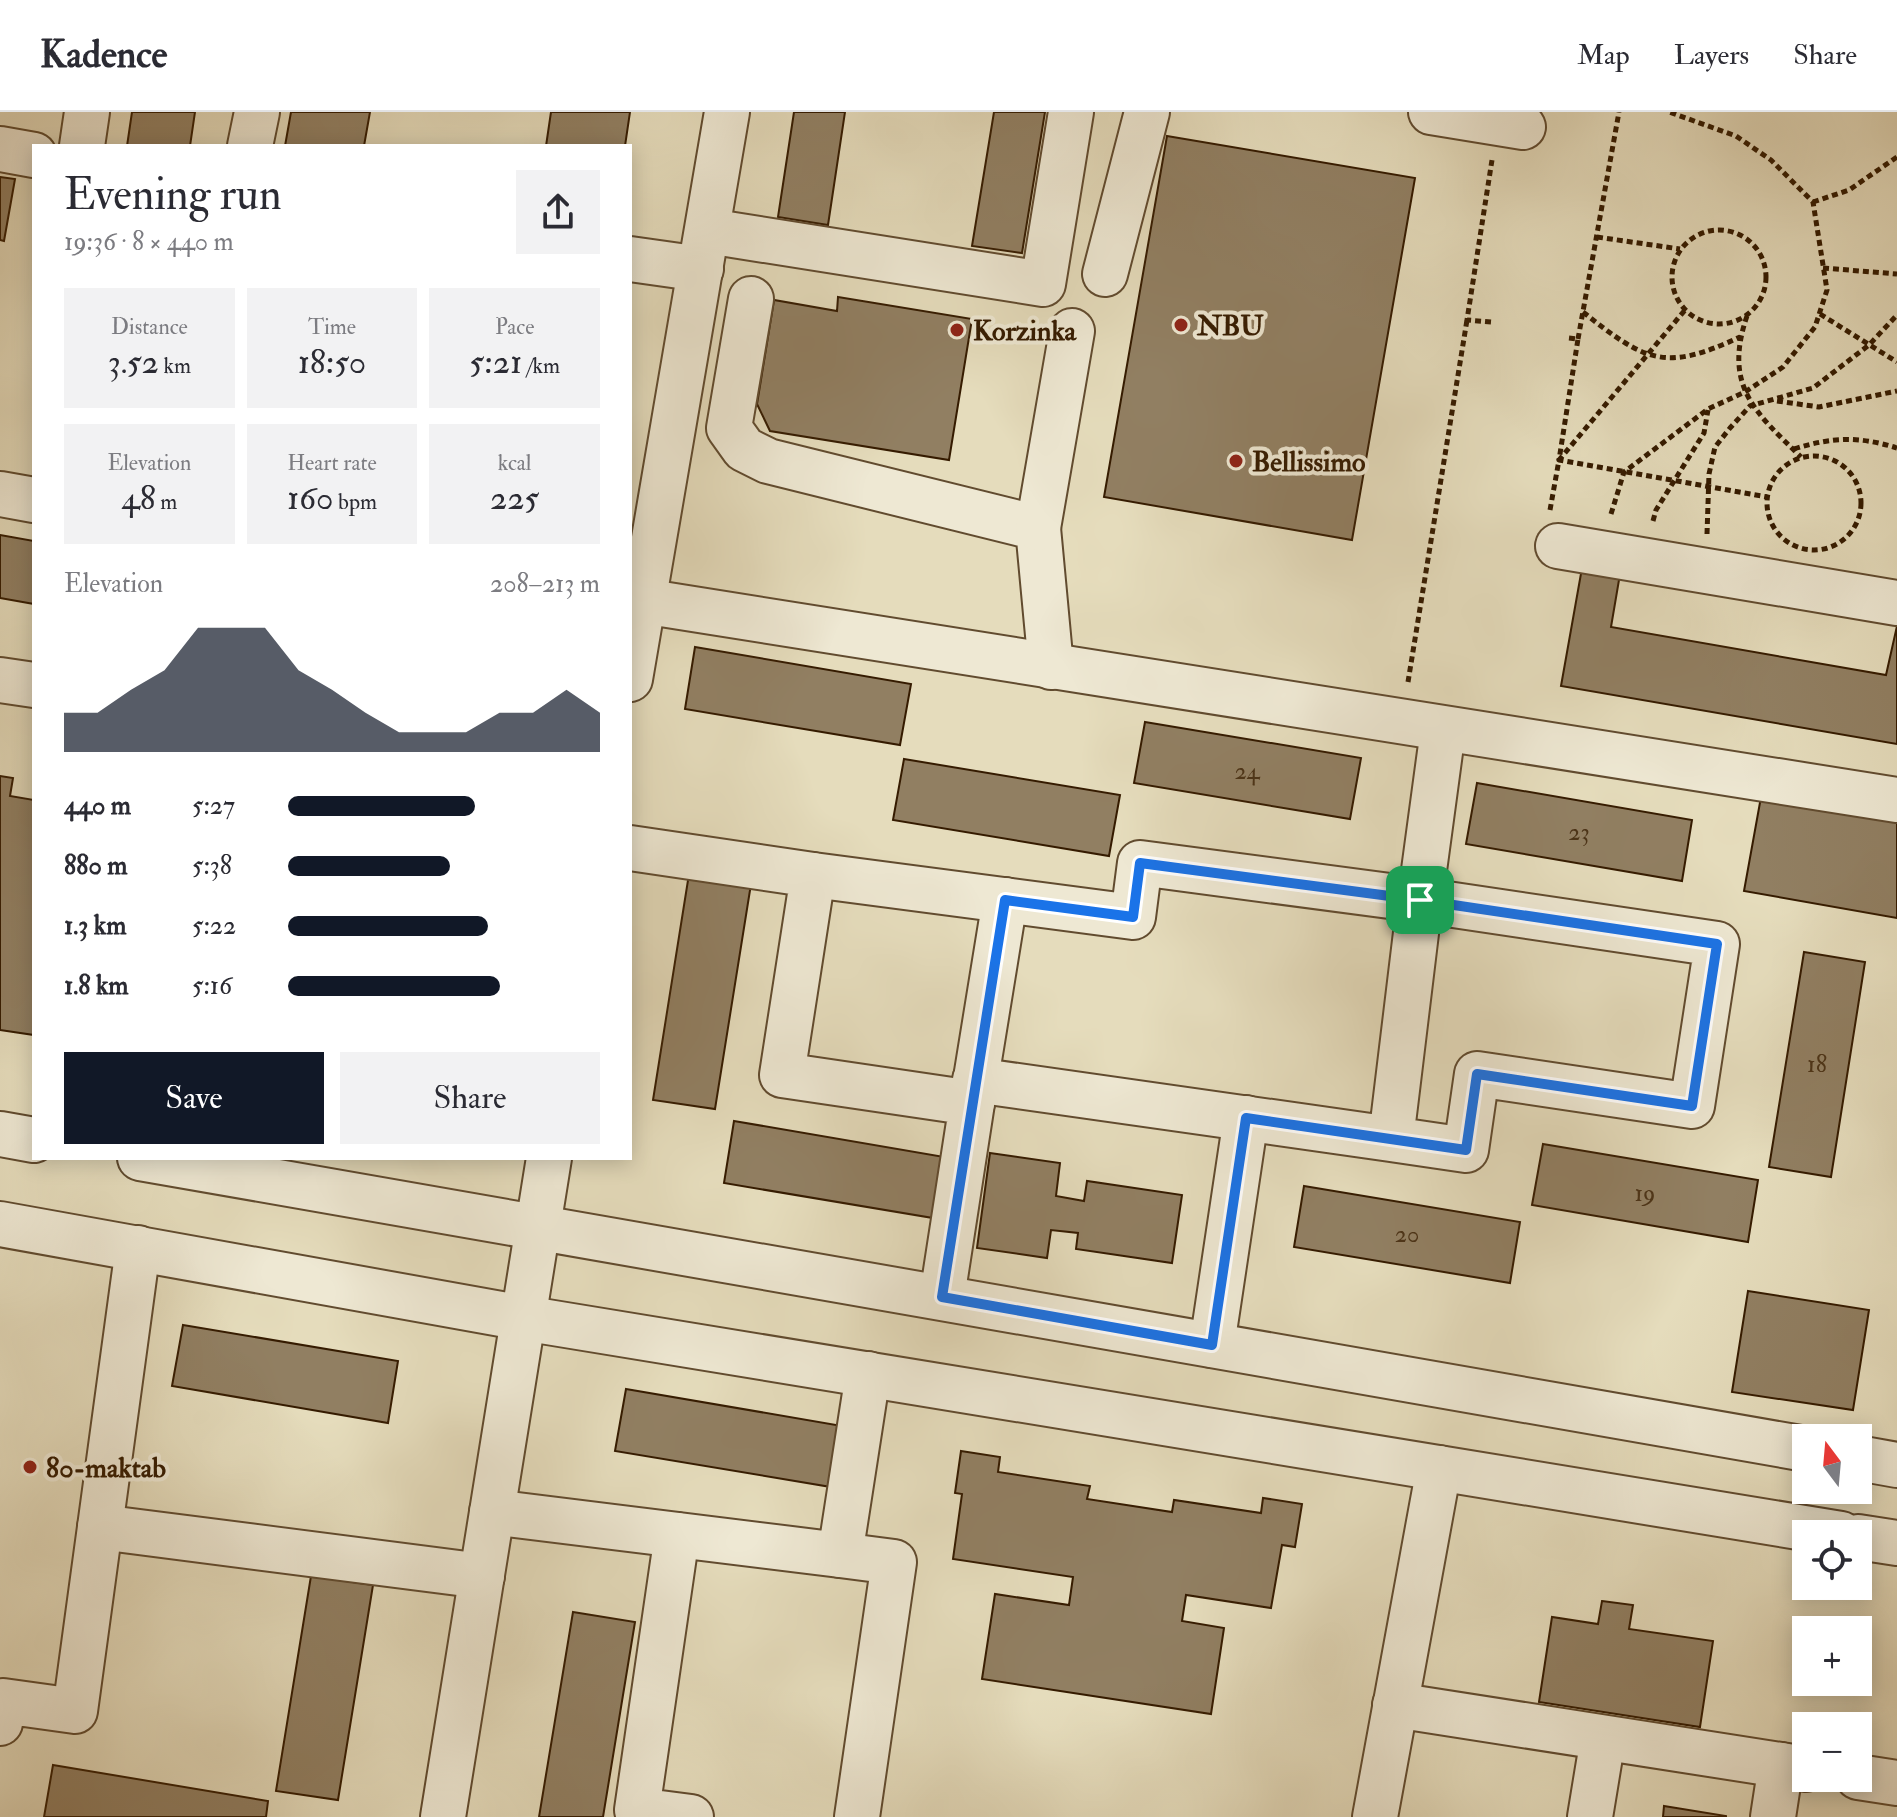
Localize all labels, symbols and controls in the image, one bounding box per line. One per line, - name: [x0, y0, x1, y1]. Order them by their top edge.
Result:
- text: Kadence: [40, 31, 167, 79]
- text: Map: [1577, 38, 1630, 73]
- text: Layers: [1674, 38, 1749, 73]
- text: Share: [1793, 38, 1857, 73]
- text: Evening run: [64, 168, 282, 223]
- button: share: [516, 170, 600, 254]
- text: 19:36 · 8 × 440 m: [64, 226, 234, 258]
- place label: NBU: [1196, 309, 1264, 344]
- text: Distance: [111, 313, 188, 341]
- text: Time: [308, 313, 356, 341]
- text: Pace: [495, 313, 534, 341]
- place label: Korzinka: [973, 314, 1078, 349]
- marker: NBU: [1172, 316, 1190, 334]
- marker: Korzinka: [948, 321, 966, 339]
- text: 3.52: [108, 341, 159, 384]
- text: 18:50: [298, 341, 366, 384]
- text: 5:21: [469, 341, 522, 384]
- text: km: [159, 352, 191, 380]
- text: /km: [522, 352, 560, 380]
- place label: Bellissimo: [1252, 445, 1366, 480]
- text: Elevation: [107, 449, 191, 477]
- text: Heart rate: [287, 449, 377, 477]
- text: kcal: [498, 449, 532, 477]
- marker: Bellissimo: [1227, 452, 1245, 470]
- text: 48: [121, 477, 156, 520]
- text: 160: [287, 477, 333, 520]
- text: 225: [490, 477, 539, 520]
- text: m: [156, 488, 177, 516]
- text: bpm: [333, 488, 377, 516]
- text: Elevation: [64, 568, 163, 600]
- text: 208–213 m: [490, 568, 600, 600]
- house number: 24: [1234, 756, 1261, 787]
- text: 440 m: [64, 790, 131, 822]
- text: 5:27: [192, 790, 235, 822]
- house number: 23: [1568, 817, 1590, 848]
- text: 880 m: [64, 850, 127, 882]
- text: 5:38: [192, 850, 232, 882]
- pin: [1386, 866, 1454, 934]
- icon: arrive: [1398, 878, 1442, 922]
- text: 1.3 km: [64, 910, 126, 942]
- text: 5:22: [192, 910, 236, 942]
- text: 1.8 km: [64, 970, 129, 1002]
- text: 5:16: [192, 970, 232, 1002]
- house number: 18: [1807, 1049, 1827, 1080]
- button: Save: [64, 1052, 324, 1144]
- button: Share: [340, 1052, 600, 1144]
- house number: 19: [1635, 1178, 1655, 1209]
- house number: 20: [1395, 1219, 1419, 1250]
- north arrow: [1792, 1424, 1872, 1504]
- map controls: [1792, 1424, 1872, 1792]
- place label: 80-maktab: [46, 1451, 166, 1486]
- marker: 80-maktab: [21, 1458, 39, 1476]
- button: locate: [1792, 1520, 1872, 1600]
- button: +: [1792, 1616, 1872, 1696]
- button: −: [1792, 1712, 1872, 1792]

